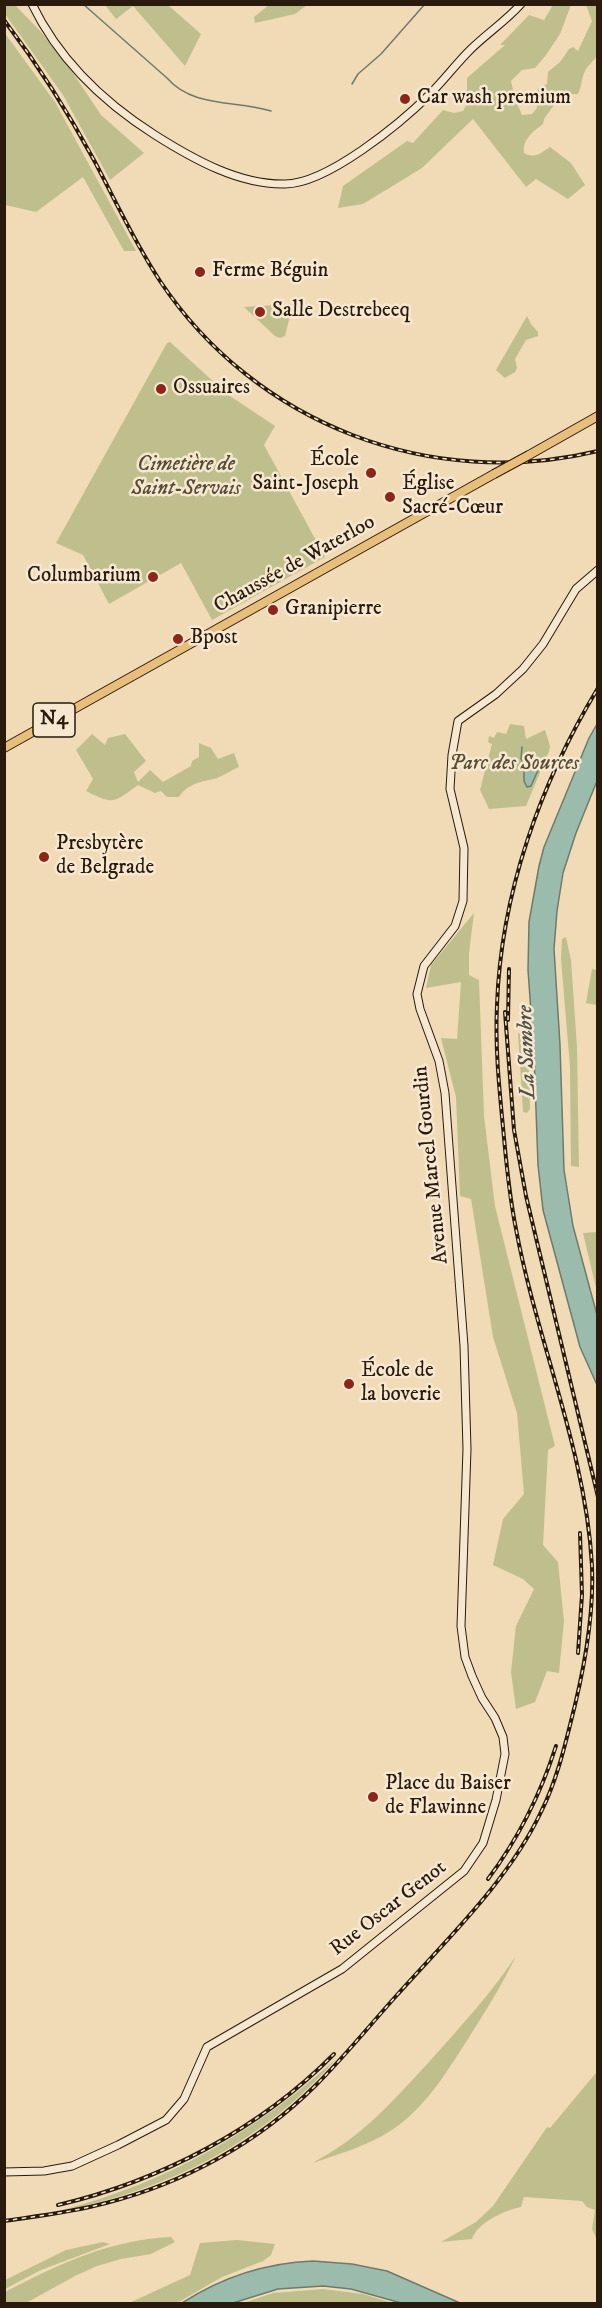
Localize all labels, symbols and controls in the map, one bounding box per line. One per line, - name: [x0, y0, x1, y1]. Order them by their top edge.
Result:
- place label: Car wash premium: [417, 86, 571, 112]
- marker: Car wash premium: [398, 92, 412, 106]
- place label: Ferme Béguin: [212, 259, 329, 285]
- marker: Ferme Béguin: [193, 265, 207, 279]
- place label: Salle Destrebeeq: [272, 299, 410, 325]
- marker: Salle Destrebeeq: [253, 305, 267, 319]
- place label: Ossuaires: [173, 376, 250, 402]
- marker: Ossuaires: [154, 382, 168, 396]
- place label: École Saint-Joseph: [252, 448, 359, 498]
- park label: Cimetière de Saint-Servais: [131, 453, 241, 503]
- marker: École Saint-Joseph: [364, 466, 378, 480]
- place label: Église Sacré-Cœur: [402, 472, 503, 522]
- marker: Église Sacré-Cœur: [383, 490, 397, 504]
- street label: Chaussée de Waterloo: [210, 510, 380, 620]
- place label: Columbarium: [27, 564, 141, 590]
- marker: Columbarium: [146, 570, 160, 584]
- place label: Granipierre: [285, 597, 382, 623]
- marker: Granipierre: [266, 603, 280, 617]
- place label: Bpost: [190, 626, 238, 652]
- marker: Bpost: [171, 632, 185, 646]
- road number: N4: [33, 703, 75, 737]
- park label: Parc des Sources: [449, 752, 579, 778]
- place label: Presbytère de Belgrade: [56, 832, 154, 882]
- marker: Presbytère de Belgrade: [37, 850, 51, 864]
- water label: La Sambre: [513, 1005, 543, 1099]
- street label: Avenue Marcel Gourdin: [409, 1065, 455, 1265]
- place label: École de la boverie: [361, 1359, 441, 1409]
- marker: École de la boverie: [342, 1377, 356, 1391]
- place label: Place du Baiser de Flawinne: [385, 1772, 511, 1822]
- marker: Place du Baiser de Flawinne: [366, 1790, 380, 1804]
- street label: Rue Oscar Genot: [326, 1856, 452, 1962]

